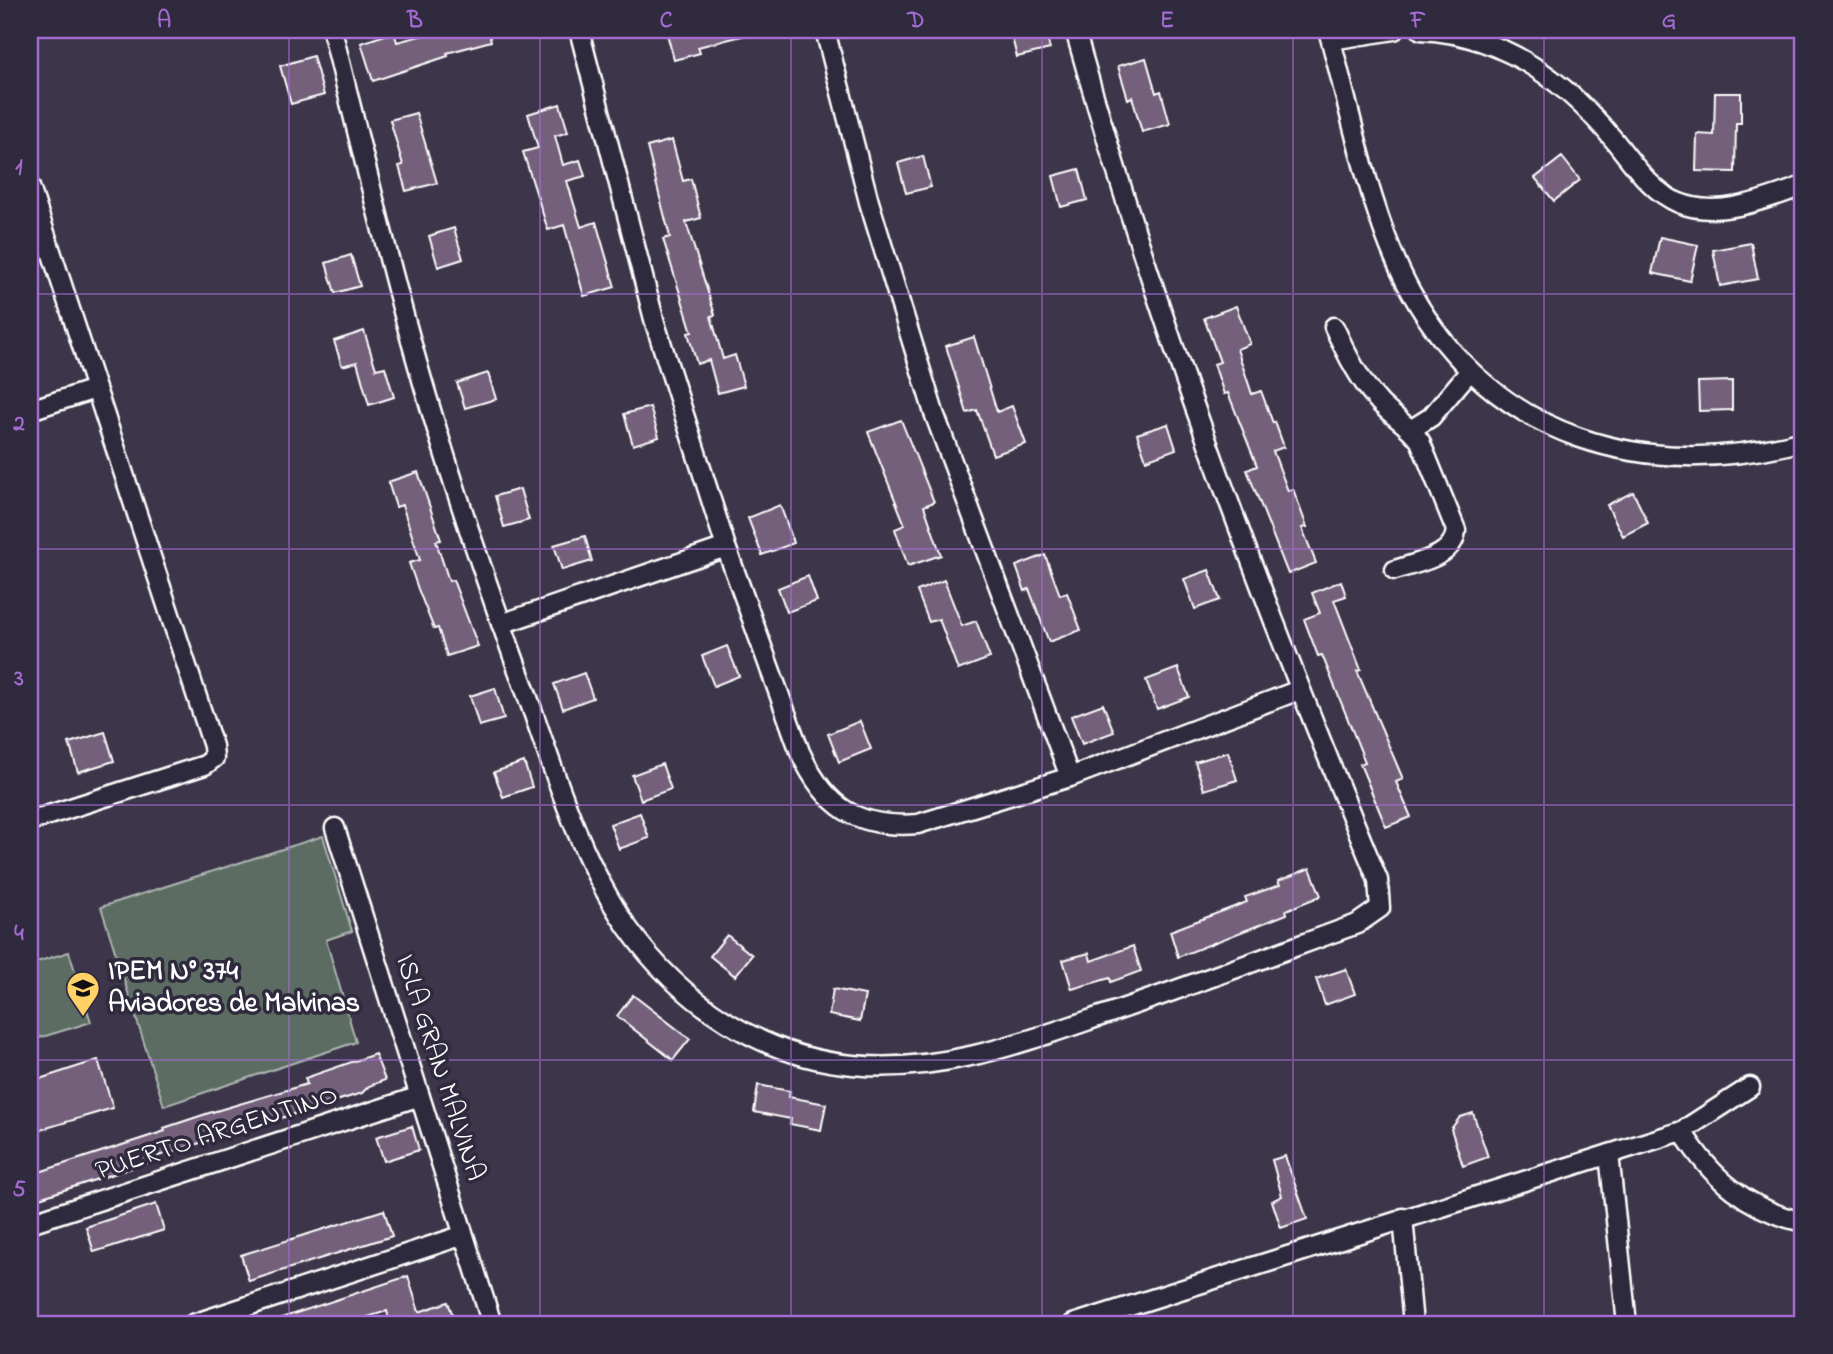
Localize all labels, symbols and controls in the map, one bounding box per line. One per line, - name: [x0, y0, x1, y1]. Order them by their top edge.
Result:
- text: A: [157, 5, 171, 38]
- text: B: [406, 5, 423, 38]
- text: C: [660, 5, 673, 38]
- text: D: [907, 5, 924, 38]
- text: E: [1160, 5, 1174, 38]
- text: F: [1410, 5, 1426, 38]
- text: G: [1662, 5, 1676, 38]
- text: 1: [15, 152, 23, 185]
- text: 2: [12, 408, 25, 441]
- text: 3: [13, 663, 24, 696]
- text: 4: [14, 918, 24, 951]
- street label: ISLA GRAN MALVINA: [383, 950, 495, 1186]
- place label: IPEM N° 374 Aviadores de Malvinas: [108, 952, 360, 1025]
- school or university icon: IPEM N° 374 Aviadores de Malvinas: [64, 969, 102, 1018]
- street label: PUERTO ARGENTINO: [91, 1075, 343, 1193]
- text: 5: [12, 1174, 26, 1207]

